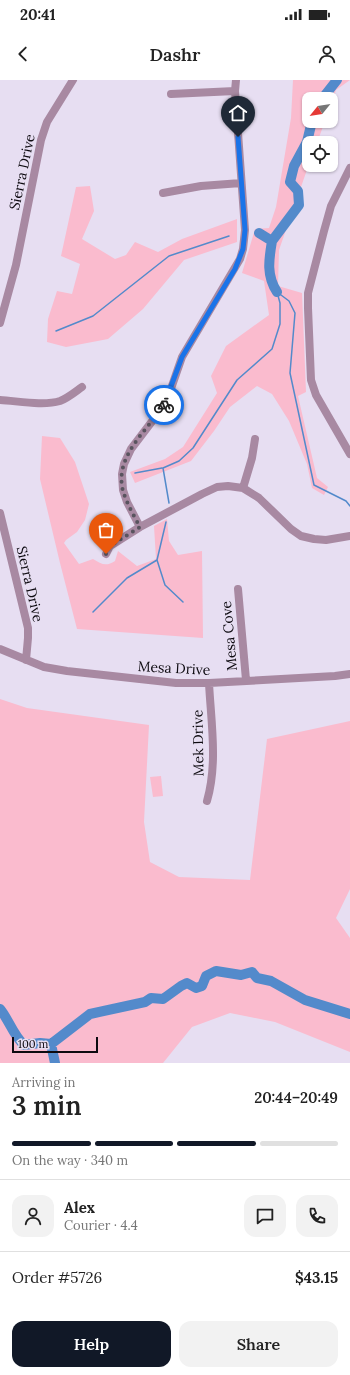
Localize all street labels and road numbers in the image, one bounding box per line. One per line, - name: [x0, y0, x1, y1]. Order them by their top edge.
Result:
- street label: Sierra Drive: [5, 132, 39, 212]
- street label: Sierra Drive: [13, 544, 48, 624]
- street label: Mesa Cove: [217, 600, 241, 672]
- street label: Mesa Drive: [137, 657, 211, 679]
- street label: Mek Drive: [188, 709, 208, 776]

